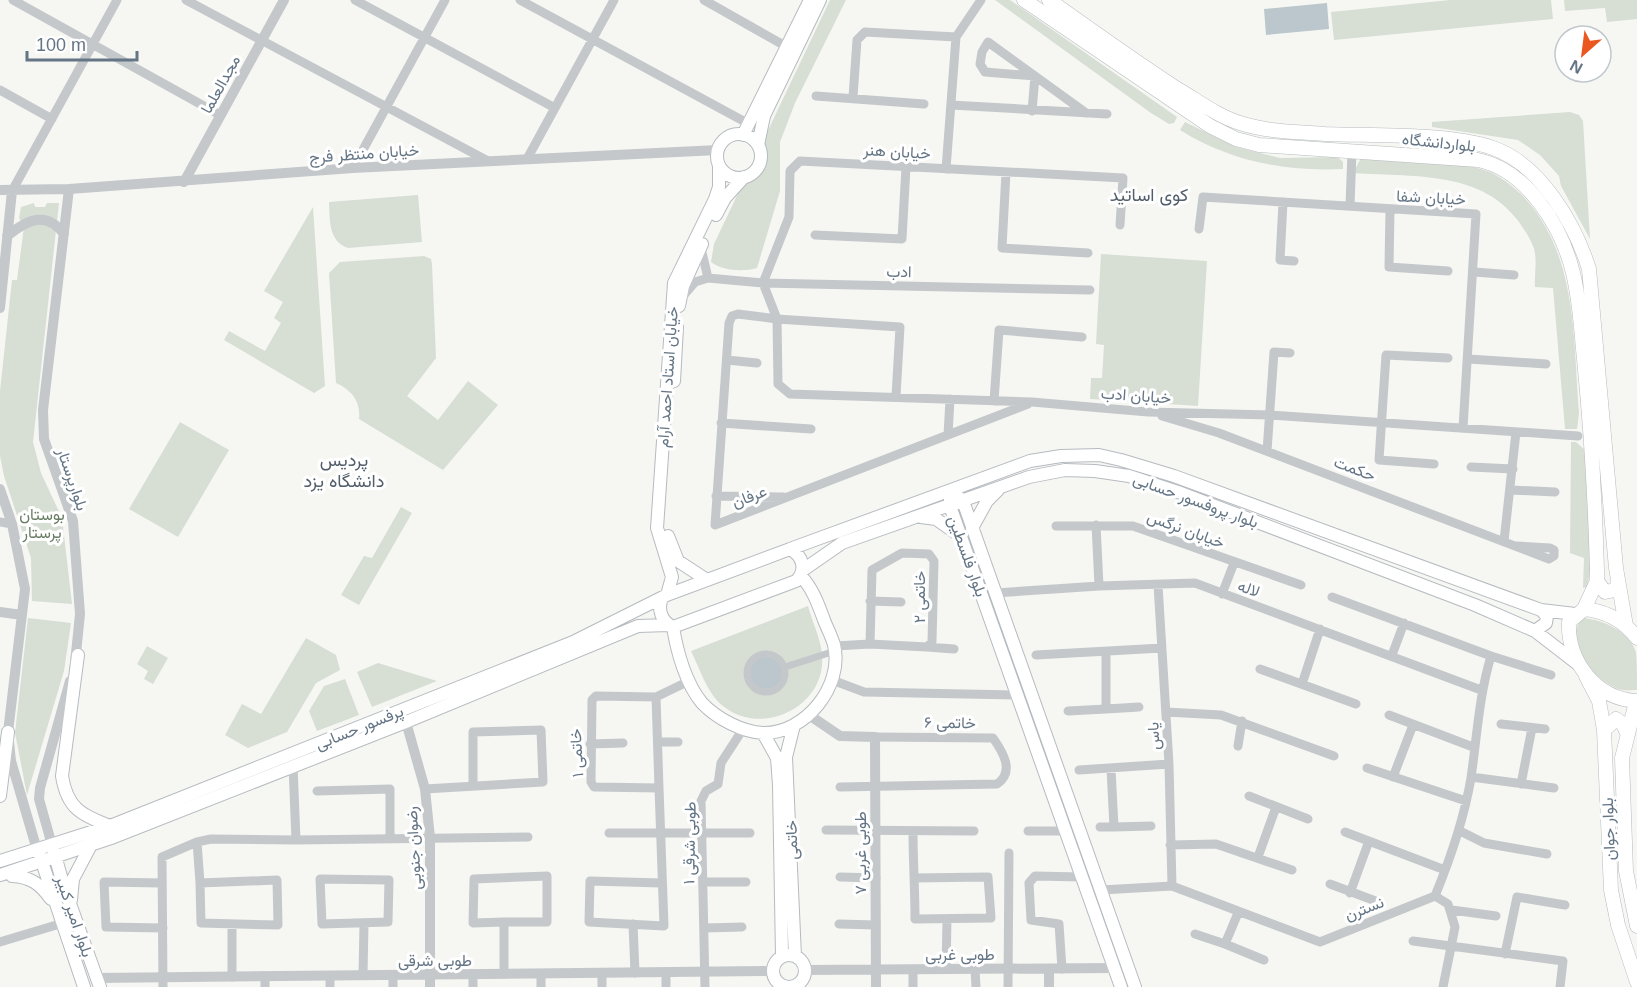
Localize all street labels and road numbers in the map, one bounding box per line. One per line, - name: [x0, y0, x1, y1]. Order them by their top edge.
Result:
- street label: مجدالعلما: [198, 52, 244, 117]
- street label: بلواردانشگاه: [1401, 130, 1477, 157]
- street label: خیابان منتظر فرج: [308, 141, 420, 169]
- street label: خیابان هنر: [862, 141, 931, 164]
- street label: خیابان شفا: [1396, 187, 1466, 209]
- street label: ادب: [886, 263, 912, 281]
- street label: خیابان استاد احمد آرام: [654, 306, 683, 448]
- street label: خیابان ادب: [1100, 385, 1172, 407]
- street label: بلوارپرستار: [51, 445, 91, 514]
- street label: حکمت: [1332, 453, 1378, 484]
- street label: بلوار پروفسور حسابی: [1130, 470, 1261, 534]
- street label: عرفان: [729, 482, 770, 513]
- street label: خیابان نرگس: [1144, 508, 1227, 553]
- street label: بلوار فلسطین: [943, 513, 990, 600]
- street label: خاتمی ۲: [911, 571, 930, 623]
- street label: لاله: [1236, 577, 1262, 600]
- street label: پرفسور حسابی: [313, 702, 407, 756]
- street label: خاتمی ۶: [924, 714, 976, 733]
- street label: یاس: [1144, 721, 1165, 750]
- street label: خاتمی ۱: [567, 728, 588, 778]
- street label: بلوار جوان: [1599, 797, 1620, 861]
- street label: طوبی شرقی ۱: [680, 801, 701, 885]
- street label: رضوان جنوبی: [403, 806, 426, 890]
- street label: طوبی غربی ۷: [852, 811, 871, 895]
- street label: خاتمی: [782, 820, 803, 860]
- street label: بلوار امیر کبیر: [50, 872, 96, 960]
- street label: نسترن: [1342, 893, 1387, 925]
- street label: طوبی غربی: [925, 946, 995, 965]
- street label: طوبی شرقی: [398, 952, 472, 971]

